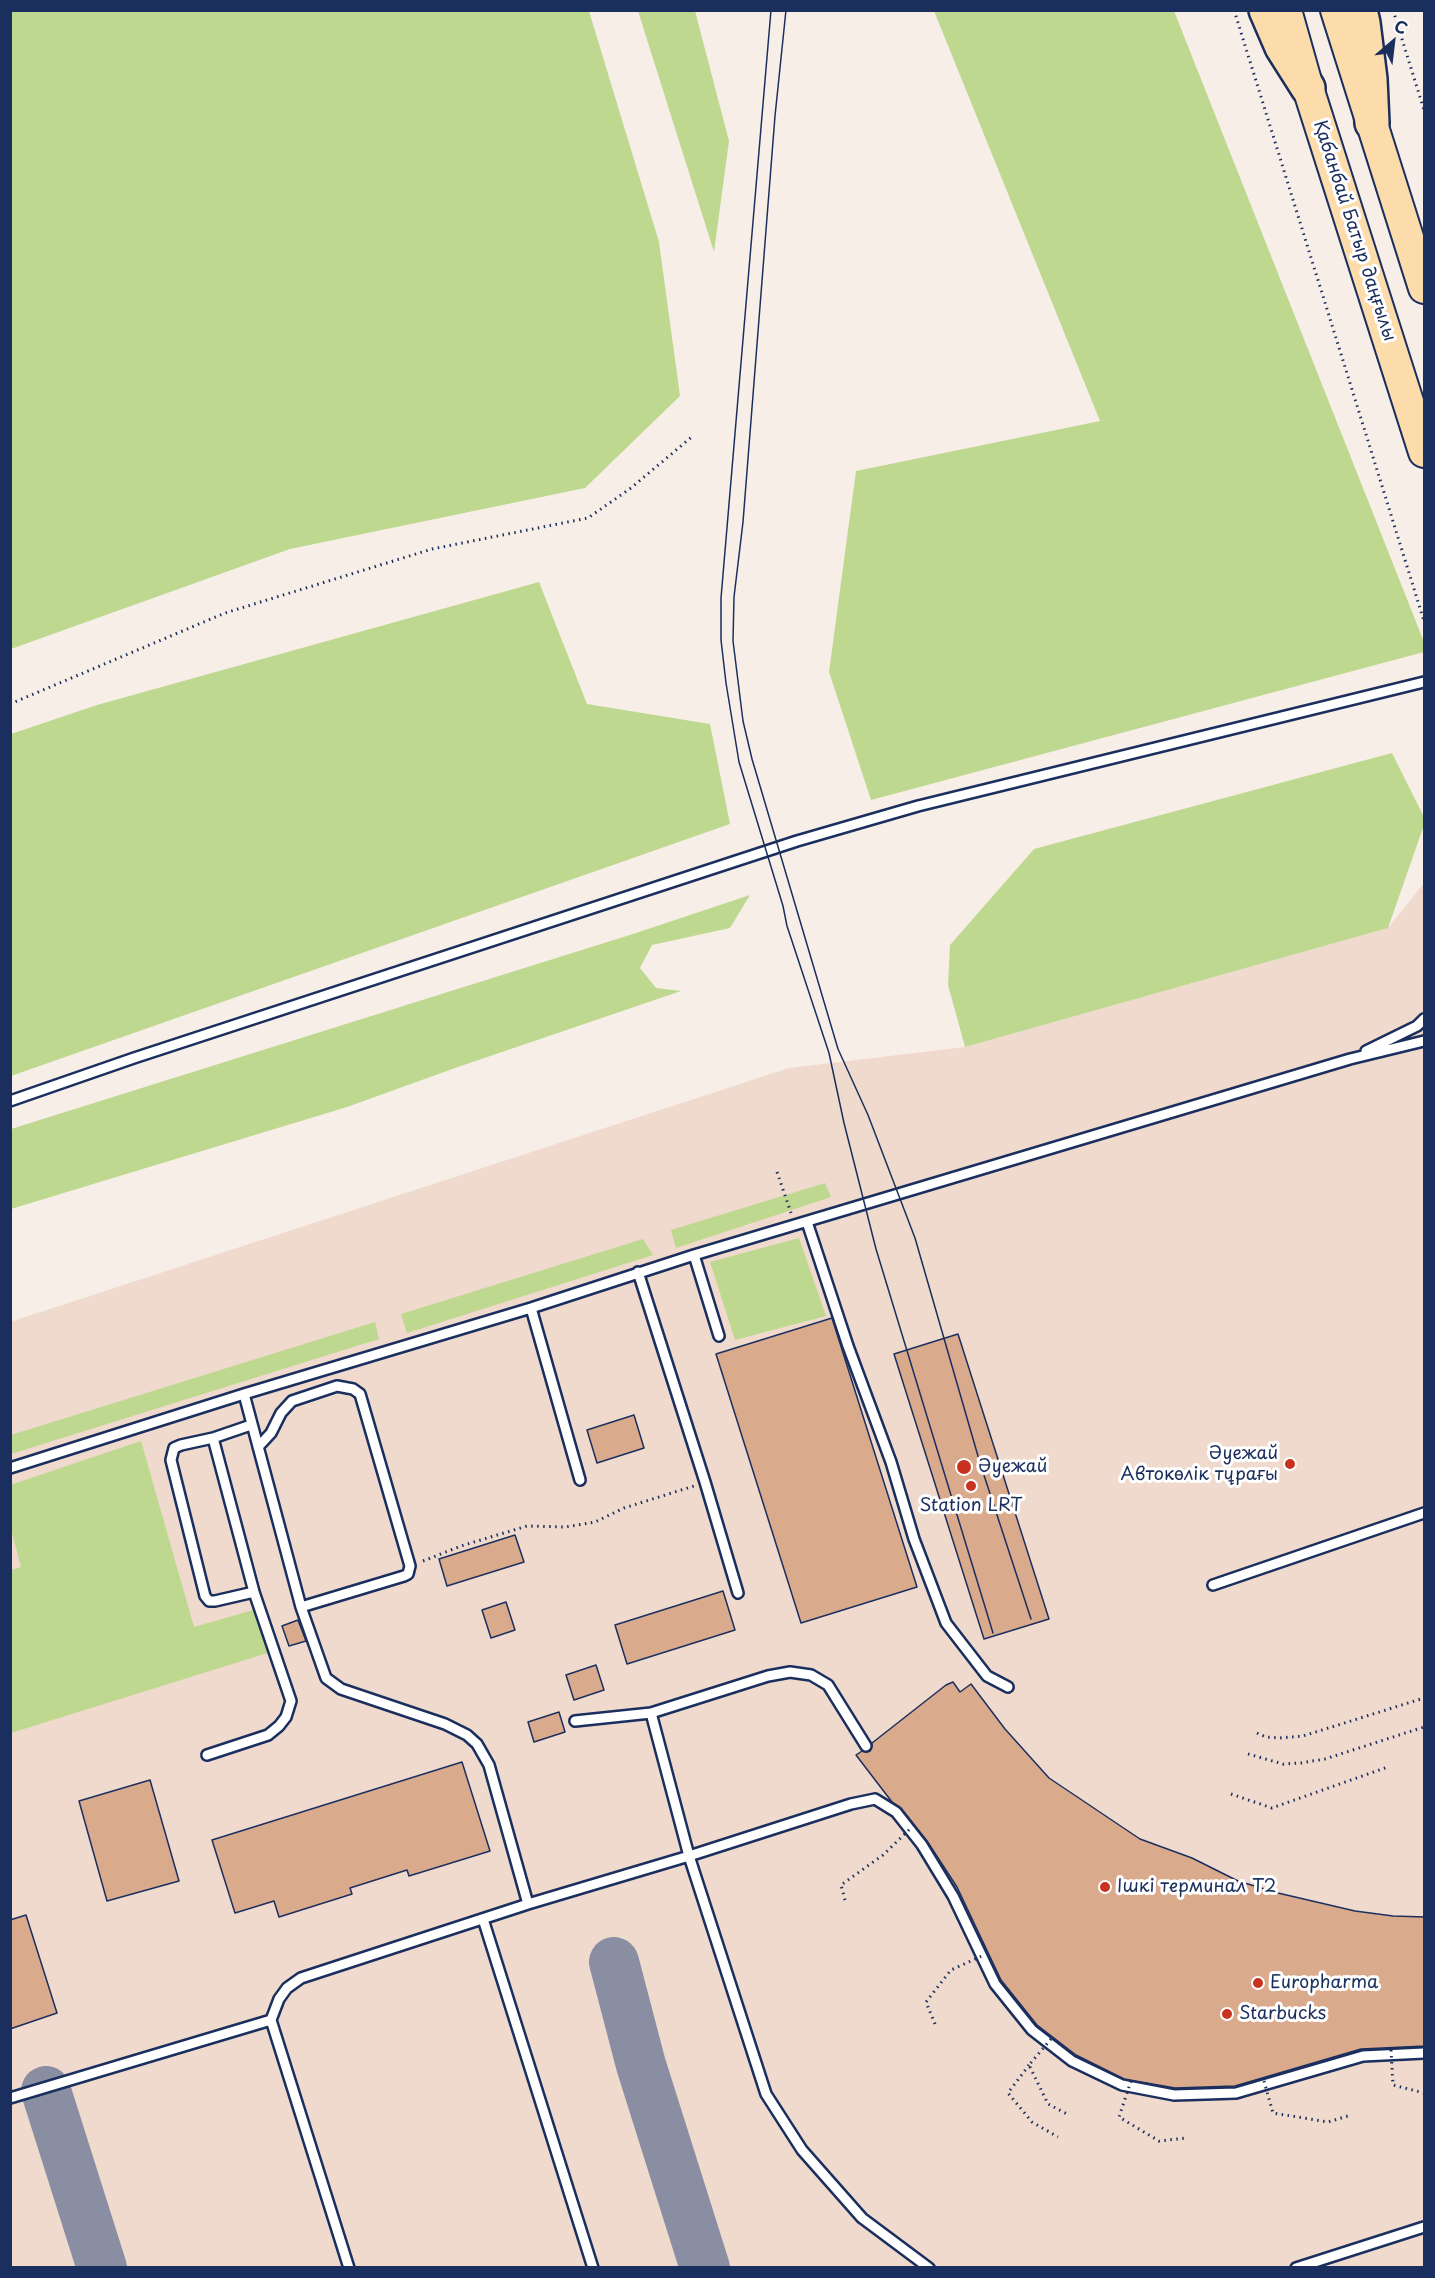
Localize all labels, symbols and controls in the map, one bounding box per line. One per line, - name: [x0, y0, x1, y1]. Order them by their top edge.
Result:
- north arrow: [1363, 12, 1423, 72]
- text: С: [1390, 13, 1412, 40]
- street label: Қабанбай Батыр даңғылы: [1308, 118, 1400, 344]
- place label: Әуежай Автокөлік тұрағы: [1120, 1443, 1278, 1486]
- place label: Әуежай: [978, 1456, 1047, 1478]
- marker: Әуежай Автокөлік тұрағы: [1283, 1457, 1297, 1471]
- marker: Әуежай: [955, 1458, 973, 1476]
- marker: Station LRT: [964, 1479, 978, 1493]
- place label: Station LRT: [919, 1495, 1023, 1517]
- place label: Ішкі терминал T2: [1117, 1876, 1277, 1898]
- marker: Ішкі терминал T2: [1098, 1880, 1112, 1894]
- place label: Europharma: [1270, 1972, 1378, 1994]
- marker: Europharma: [1251, 1976, 1265, 1990]
- place label: Starbucks: [1239, 2003, 1326, 2025]
- marker: Starbucks: [1220, 2007, 1234, 2021]

